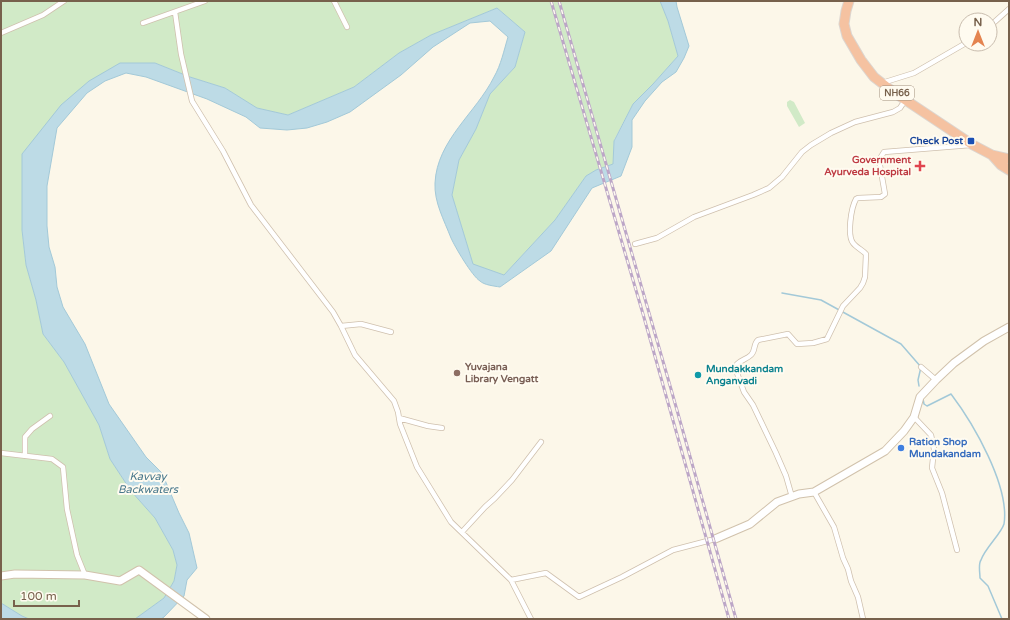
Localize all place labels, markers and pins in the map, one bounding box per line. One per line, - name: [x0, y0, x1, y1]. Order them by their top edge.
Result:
- place label: Check Post: [910, 135, 963, 147]
- marker: Check Post: [966, 136, 976, 146]
- place label: Government Ayurveda Hospital: [824, 154, 911, 178]
- marker: Government Ayurveda Hospital: [914, 160, 926, 172]
- place label: Yuvajana Library Vengatt: [465, 361, 539, 385]
- place label: Mundakkandam Anganvadi: [706, 363, 783, 387]
- marker: Yuvajana Library Vengatt: [452, 368, 462, 378]
- marker: Mundakkandam Anganvadi: [693, 370, 703, 380]
- place label: Ration Shop Mundakandam: [909, 436, 981, 460]
- marker: Ration Shop Mundakandam: [896, 443, 906, 453]

